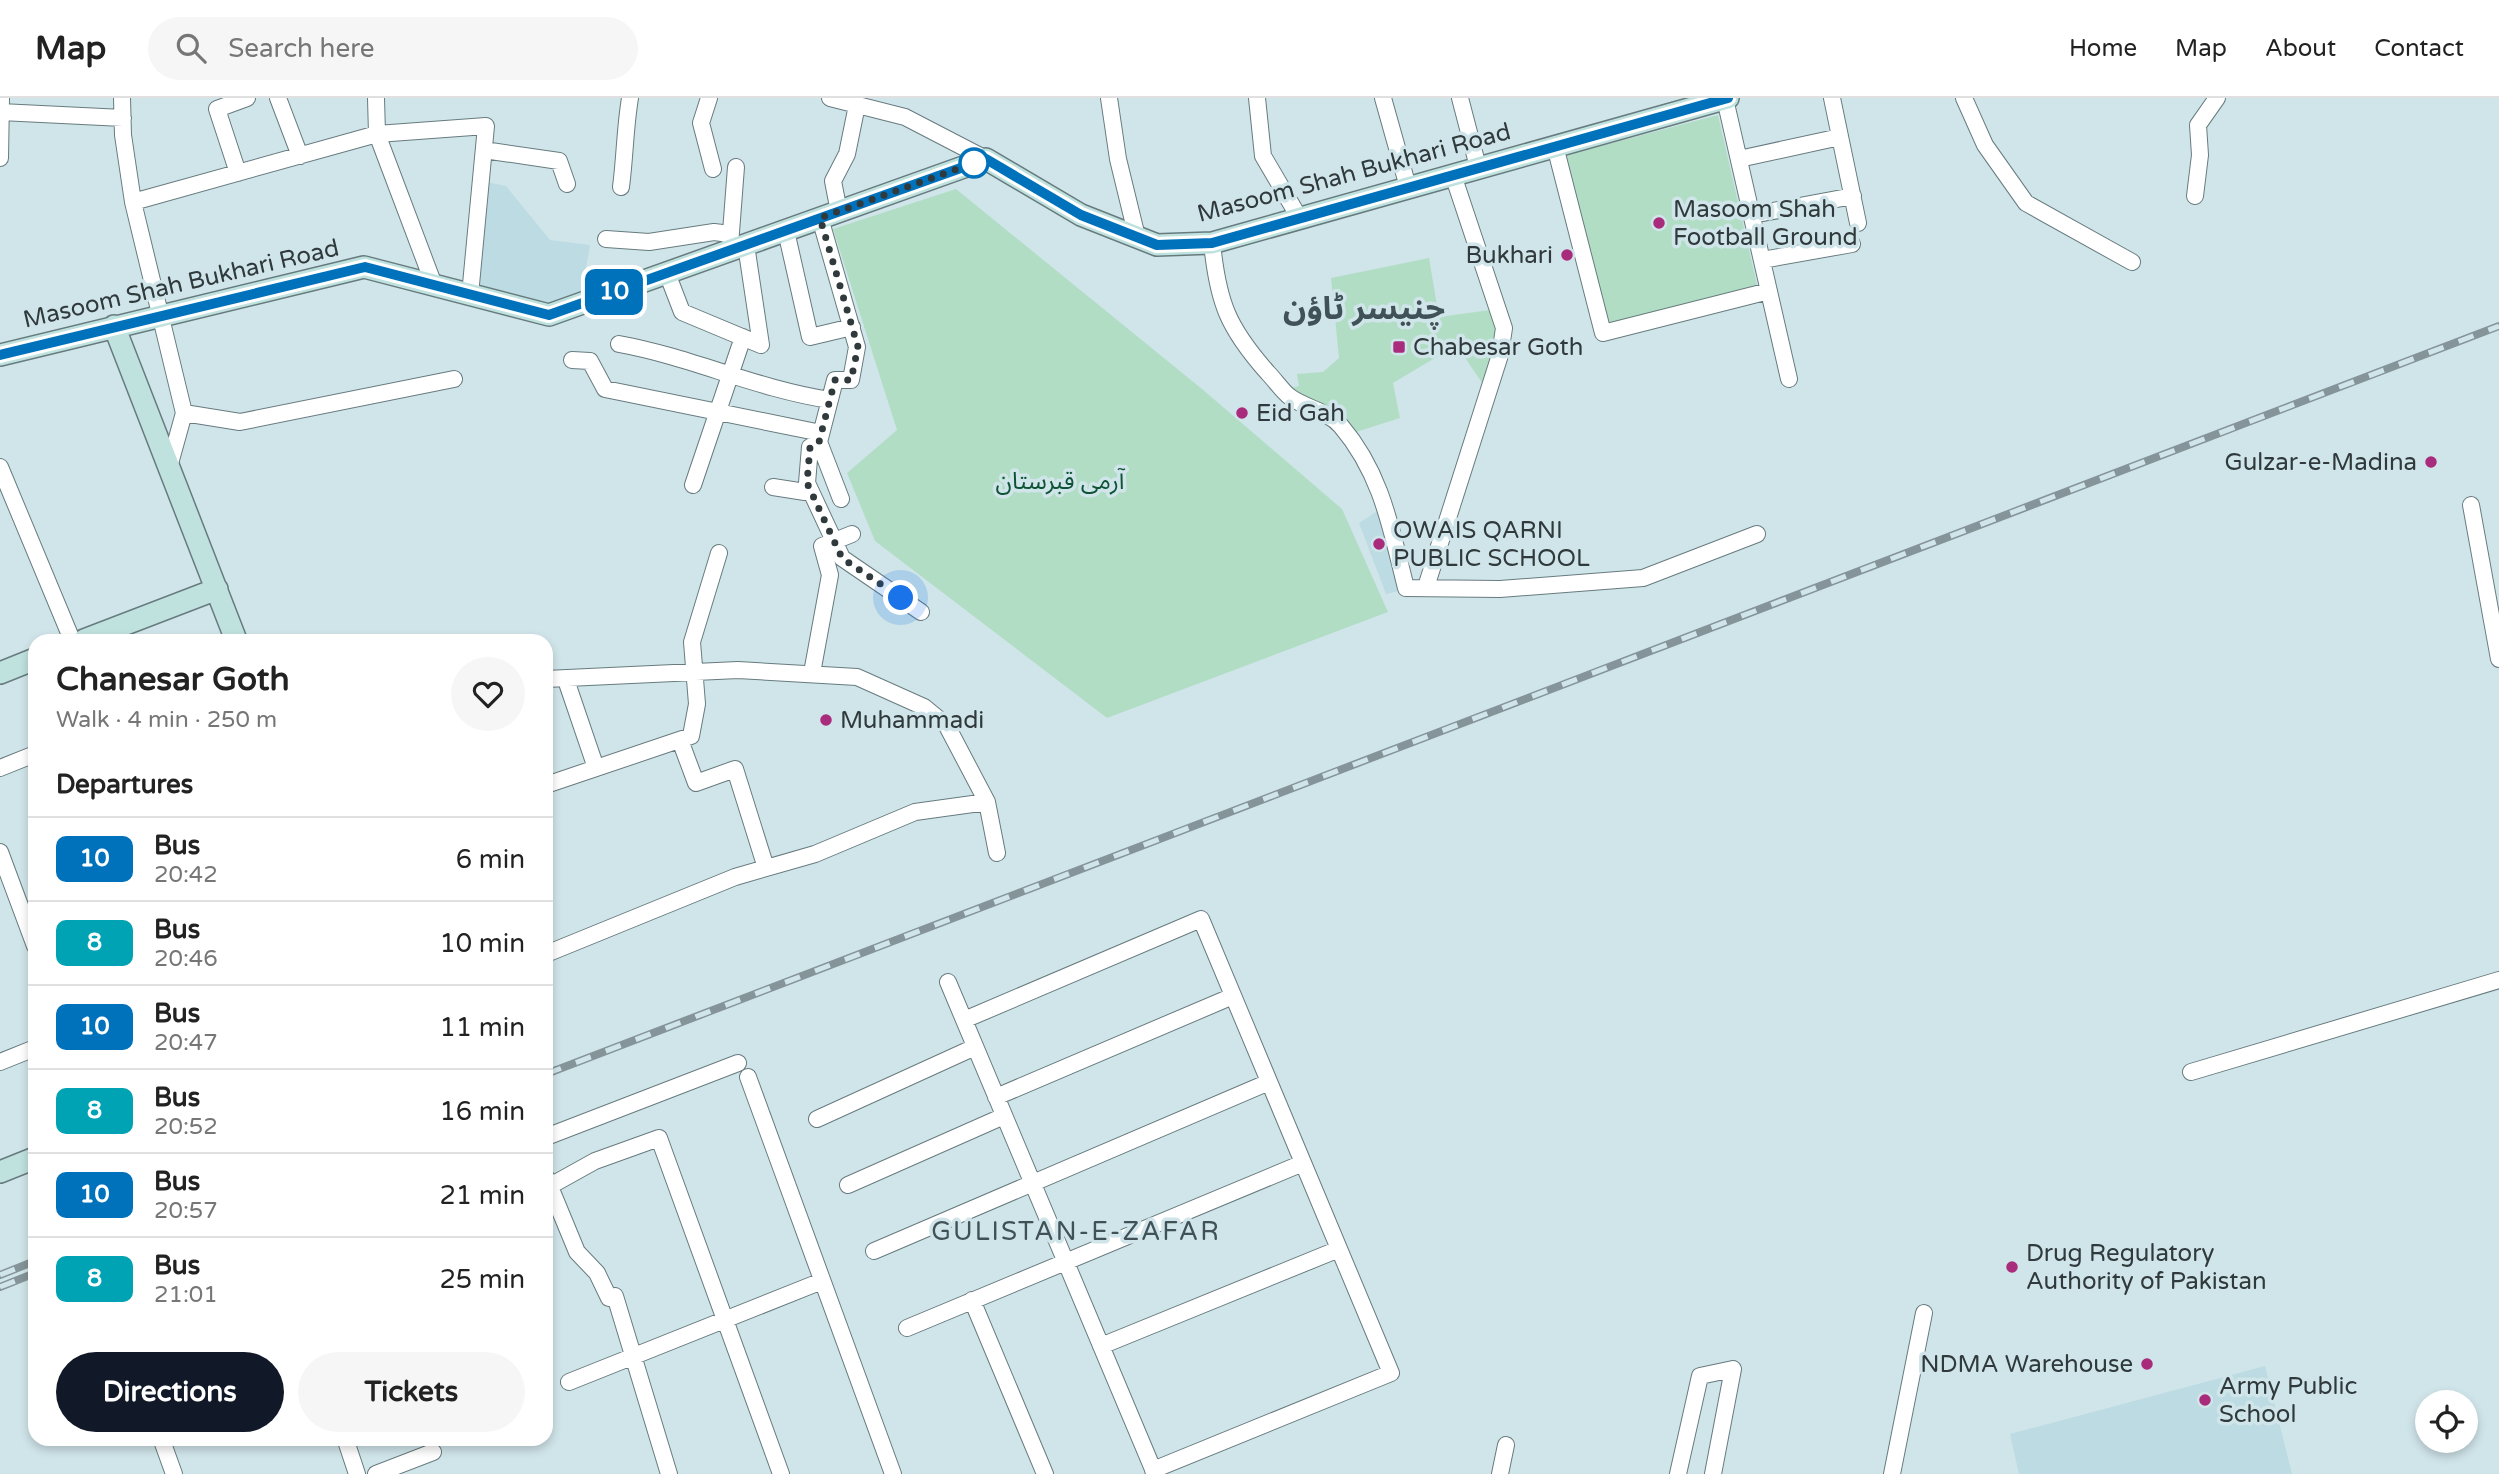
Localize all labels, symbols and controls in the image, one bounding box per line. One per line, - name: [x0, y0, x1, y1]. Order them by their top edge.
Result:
- search box: [148, 17, 638, 80]
- text: Map: [35, 29, 106, 68]
- icon: search: [172, 29, 210, 67]
- text: Search here: [228, 33, 374, 64]
- text: Home: [2069, 34, 2137, 63]
- text: Map: [2175, 34, 2227, 63]
- text: About: [2265, 34, 2336, 63]
- text: Contact: [2374, 34, 2464, 63]
- street label: Masoom Shah Bukhari Road: [1194, 117, 1514, 229]
- unlabelled marker: [959, 148, 989, 178]
- place label: Masoom Shah Football Ground: [1673, 195, 1858, 252]
- marker: Masoom Shah Football Ground: [1651, 215, 1667, 231]
- street label: Masoom Shah Bukhari Road: [20, 234, 342, 334]
- place label: Bukhari: [1466, 241, 1553, 270]
- marker: Bukhari: [1559, 247, 1575, 263]
- line badge: 10: [582, 269, 646, 315]
- text: 10: [599, 277, 629, 306]
- district label: چنیسر ٹاؤن: [1283, 290, 1445, 330]
- place label: Chabesar Goth: [1413, 333, 1583, 362]
- marker: Chabesar Goth: [1391, 339, 1407, 355]
- place label: Eid Gah: [1256, 399, 1345, 428]
- marker: Eid Gah: [1234, 405, 1250, 421]
- place label: Gulzar-e-Madina: [2225, 448, 2417, 477]
- marker: Gulzar-e-Madina: [2423, 454, 2439, 470]
- park label: آرمی قبرستان: [996, 467, 1125, 496]
- place label: OWAIS QARNI PUBLIC SCHOOL: [1393, 516, 1590, 573]
- marker: OWAIS QARNI PUBLIC SCHOOL: [1371, 536, 1387, 552]
- your location: [883, 580, 918, 615]
- button: heart: [451, 657, 525, 731]
- text: Chanesar Goth: [56, 660, 290, 699]
- text: Walk · 4 min · 250 m: [56, 706, 277, 734]
- place label: Muhammadi: [840, 706, 984, 735]
- marker: Muhammadi: [818, 712, 834, 728]
- text: Departures: [56, 769, 193, 800]
- text: Bus: [154, 830, 200, 861]
- text: 10: [79, 844, 110, 873]
- text: 6 min: [456, 844, 525, 875]
- text: 20:42: [154, 861, 218, 889]
- text: Bus: [154, 914, 200, 945]
- text: 8: [87, 928, 102, 957]
- text: 10 min: [439, 928, 525, 959]
- text: 20:46: [154, 945, 218, 973]
- text: Bus: [154, 998, 200, 1029]
- text: 10: [79, 1012, 110, 1041]
- text: 11 min: [439, 1012, 525, 1043]
- text: 20:47: [154, 1029, 218, 1057]
- text: Bus: [154, 1082, 200, 1113]
- text: 8: [87, 1096, 102, 1125]
- text: 16 min: [439, 1096, 525, 1127]
- text: 20:52: [154, 1113, 218, 1141]
- text: Bus: [154, 1166, 200, 1197]
- text: 10: [79, 1180, 110, 1209]
- text: 21 min: [439, 1180, 525, 1211]
- text: 20:57: [154, 1197, 218, 1225]
- district label: GULISTAN-E-ZAFAR: [931, 1216, 1221, 1247]
- place label: Drug Regulatory Authority of Pakistan: [2026, 1239, 2267, 1296]
- text: Bus: [154, 1250, 200, 1281]
- marker: Drug Regulatory Authority of Pakistan: [2004, 1259, 2020, 1275]
- text: 8: [87, 1264, 102, 1293]
- text: 25 min: [439, 1264, 525, 1295]
- text: 21:01: [154, 1281, 218, 1309]
- place label: NDMA Warehouse: [1920, 1350, 2133, 1379]
- button: Directions: [56, 1352, 284, 1432]
- button: Tickets: [298, 1352, 525, 1432]
- marker: NDMA Warehouse: [2139, 1356, 2155, 1372]
- place label: Army Public School: [2219, 1372, 2357, 1429]
- map controls: [2415, 1390, 2478, 1453]
- button: locate: [2415, 1390, 2478, 1453]
- marker: Army Public School: [2197, 1392, 2213, 1408]

